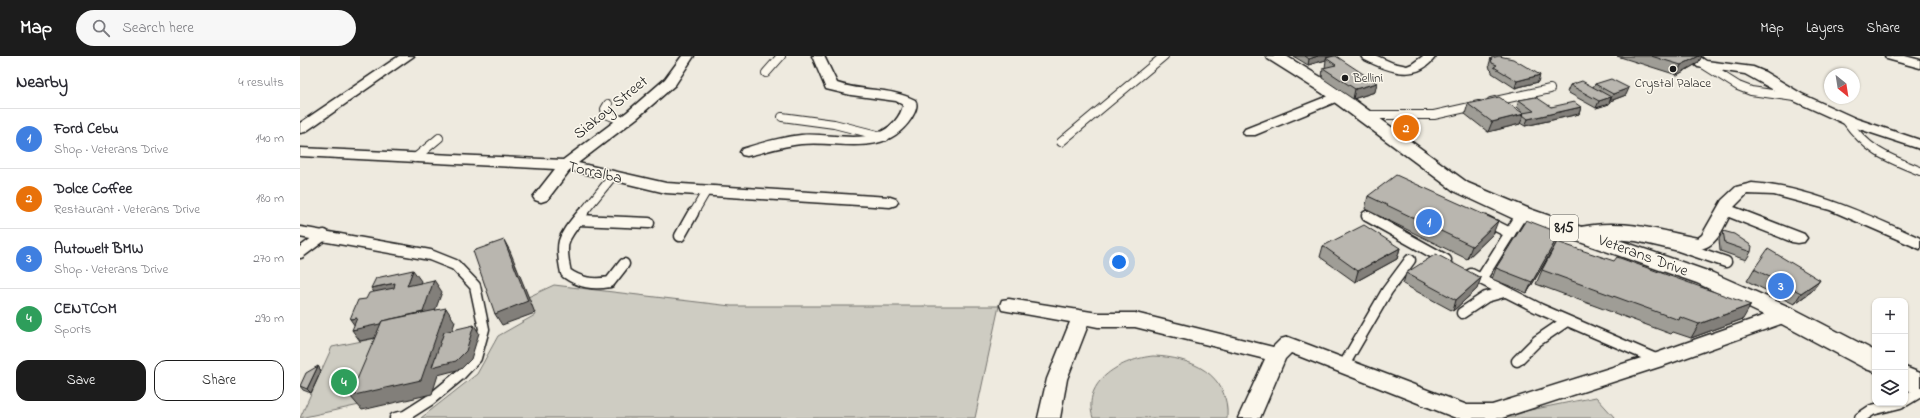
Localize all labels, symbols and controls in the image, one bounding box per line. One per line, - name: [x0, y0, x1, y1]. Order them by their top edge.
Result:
- search box: [76, 10, 356, 46]
- text: Map: [20, 15, 52, 42]
- icon: search: [90, 17, 112, 39]
- text: Search here: [122, 17, 194, 39]
- text: Map: [1760, 18, 1784, 39]
- text: Layers: [1806, 18, 1844, 39]
- text: Share: [1866, 18, 1900, 39]
- marker: Crystal Palace: [1668, 64, 1678, 74]
- north arrow: [1824, 68, 1860, 104]
- place label: Bellini: [1352, 69, 1383, 88]
- text: Nearby: [16, 70, 68, 95]
- street label: Siakoy Street: [568, 70, 654, 146]
- text: 4 results: [238, 73, 284, 92]
- marker: Bellini: [1340, 73, 1350, 83]
- place label: Crystal Palace: [1635, 74, 1711, 94]
- pin: 2: [1393, 113, 1419, 143]
- text: Ford Cebu: [54, 118, 118, 140]
- text: 1: [27, 129, 31, 148]
- text: 140 m: [256, 129, 284, 148]
- text: Shop · Veterans Drive: [54, 140, 168, 159]
- street label: Torralba: [565, 155, 625, 191]
- text: Dolce Coffee: [54, 178, 132, 200]
- text: 2: [26, 189, 32, 208]
- text: 180 m: [256, 189, 284, 208]
- text: Restaurant · Veterans Drive: [54, 200, 200, 219]
- pin: 1: [1416, 207, 1442, 237]
- road number: 815: [1550, 215, 1578, 241]
- street label: Veterans Drive: [1594, 228, 1692, 284]
- text: Autowelt BMW: [54, 238, 143, 260]
- text: 3: [26, 249, 32, 268]
- text: 270 m: [253, 249, 284, 268]
- your location: [1109, 252, 1129, 272]
- text: Shop · Veterans Drive: [54, 260, 168, 279]
- pin: 3: [1768, 271, 1794, 301]
- text: CENTCOM: [54, 298, 117, 320]
- map controls: [1872, 298, 1908, 406]
- button: +: [1872, 298, 1908, 334]
- text: 4: [26, 309, 32, 328]
- text: 290 m: [255, 309, 284, 328]
- text: Sports: [54, 320, 91, 339]
- button: −: [1872, 334, 1908, 370]
- button: Save: [16, 360, 146, 401]
- button: Share: [154, 360, 284, 401]
- pin: 4: [331, 367, 357, 397]
- button: layers: [1872, 370, 1908, 406]

